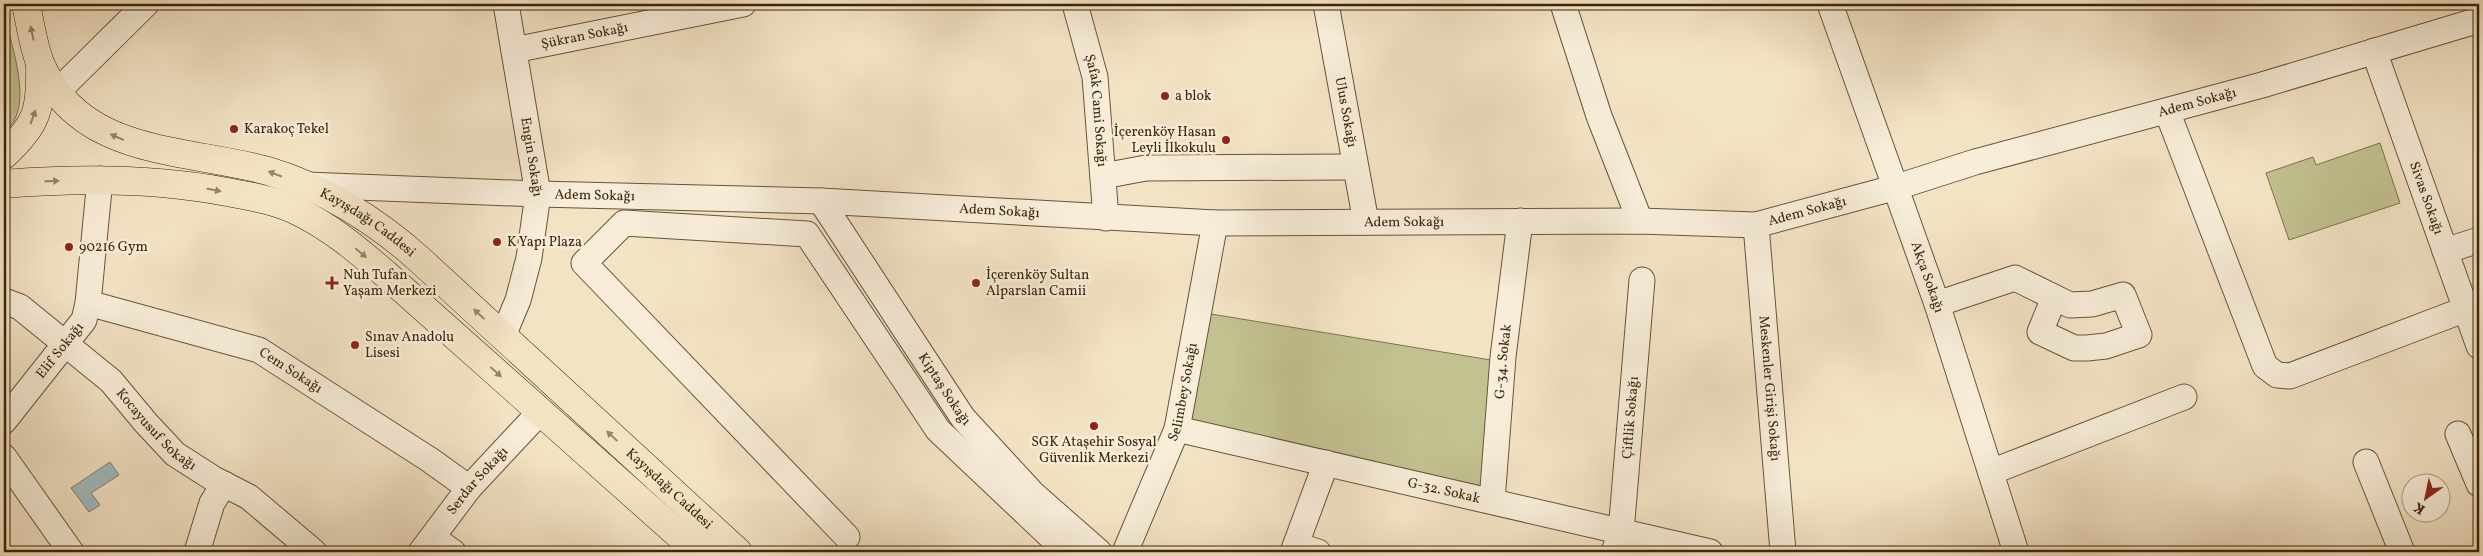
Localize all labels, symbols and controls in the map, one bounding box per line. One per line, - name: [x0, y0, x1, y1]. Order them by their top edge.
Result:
- street label: Şükran Sokağı: [539, 18, 630, 54]
- one-way arrow: [28, 26, 36, 41]
- street label: Şafak Cami Sokağı: [1080, 52, 1111, 168]
- street label: Ulus Sokağı: [1330, 75, 1362, 149]
- street label: Adem Sokağı: [2156, 83, 2239, 122]
- place label: a blok: [1175, 87, 1212, 106]
- marker: a blok: [1159, 90, 1171, 102]
- one-way arrow: [30, 110, 37, 125]
- street label: Engin Sokağı: [515, 116, 547, 198]
- place label: Karakoç Tekel: [244, 120, 329, 139]
- marker: Karakoç Tekel: [228, 123, 240, 135]
- place label: İçerenköy Hasan Leyli İlkokulu: [1114, 123, 1216, 158]
- one-way arrow: [110, 133, 125, 142]
- marker: İçerenköy Hasan Leyli İlkokulu: [1220, 134, 1232, 146]
- street label: Sivas Sokağı: [2405, 159, 2448, 237]
- one-way arrow: [268, 170, 282, 178]
- one-way arrow: [45, 176, 61, 184]
- street label: Kayışdağı Caddesi: [317, 183, 420, 261]
- street label: Adem Sokağı: [554, 185, 635, 206]
- one-way arrow: [207, 186, 223, 194]
- street label: Adem Sokağı: [1766, 192, 1848, 231]
- street label: Adem Sokağı: [959, 199, 1040, 223]
- street label: Adem Sokağı: [1364, 212, 1444, 232]
- place label: K Yapı Plaza: [507, 233, 582, 252]
- marker: K Yapı Plaza: [491, 236, 503, 248]
- place label: 90216 Gym: [79, 238, 148, 257]
- street label: Akça Sokağı: [1906, 239, 1949, 315]
- marker: 90216 Gym: [63, 241, 75, 253]
- one-way arrow: [355, 247, 367, 258]
- place label: Nuh Tufan Yaşam Merkezi: [343, 266, 437, 301]
- place label: İçerenköy Sultan Alparslan Camii: [986, 266, 1089, 301]
- marker: Nuh Tufan Yaşam Merkezi: [325, 276, 339, 290]
- marker: İçerenköy Sultan Alparslan Camii: [970, 277, 982, 289]
- one-way arrow: [474, 308, 486, 320]
- street label: Meskenler Girişi Sokağı: [1754, 315, 1785, 462]
- street label: Elif Sokağı: [32, 318, 88, 383]
- street label: G-34. Sokak: [1490, 323, 1517, 400]
- place label: Sınav Anadolu Lisesi: [365, 328, 454, 363]
- marker: Sınav Anadolu Lisesi: [349, 339, 361, 351]
- street label: Selimbey Sokağı: [1163, 341, 1202, 444]
- street label: Cem Sokağı: [255, 343, 326, 398]
- street label: Kiptaş Sokağı: [913, 349, 975, 430]
- one-way arrow: [489, 367, 502, 378]
- street label: Çiftlik Sokağı: [1618, 375, 1643, 460]
- street label: Kocayusuf Sokağı: [112, 384, 200, 475]
- marker: SGK Ataşehir Sosyal Güvenlik Merkezi: [1088, 420, 1100, 432]
- one-way arrow: [606, 430, 618, 442]
- place label: SGK Ataşehir Sosyal Güvenlik Merkezi: [1031, 433, 1157, 468]
- street label: Serdar Sokağı: [443, 442, 512, 519]
- street label: Kayışdağı Caddesi: [622, 444, 717, 534]
- street label: G-32. Sokak: [1406, 473, 1483, 508]
- north arrow: [2400, 474, 2450, 524]
- text: K: [2410, 497, 2429, 518]

